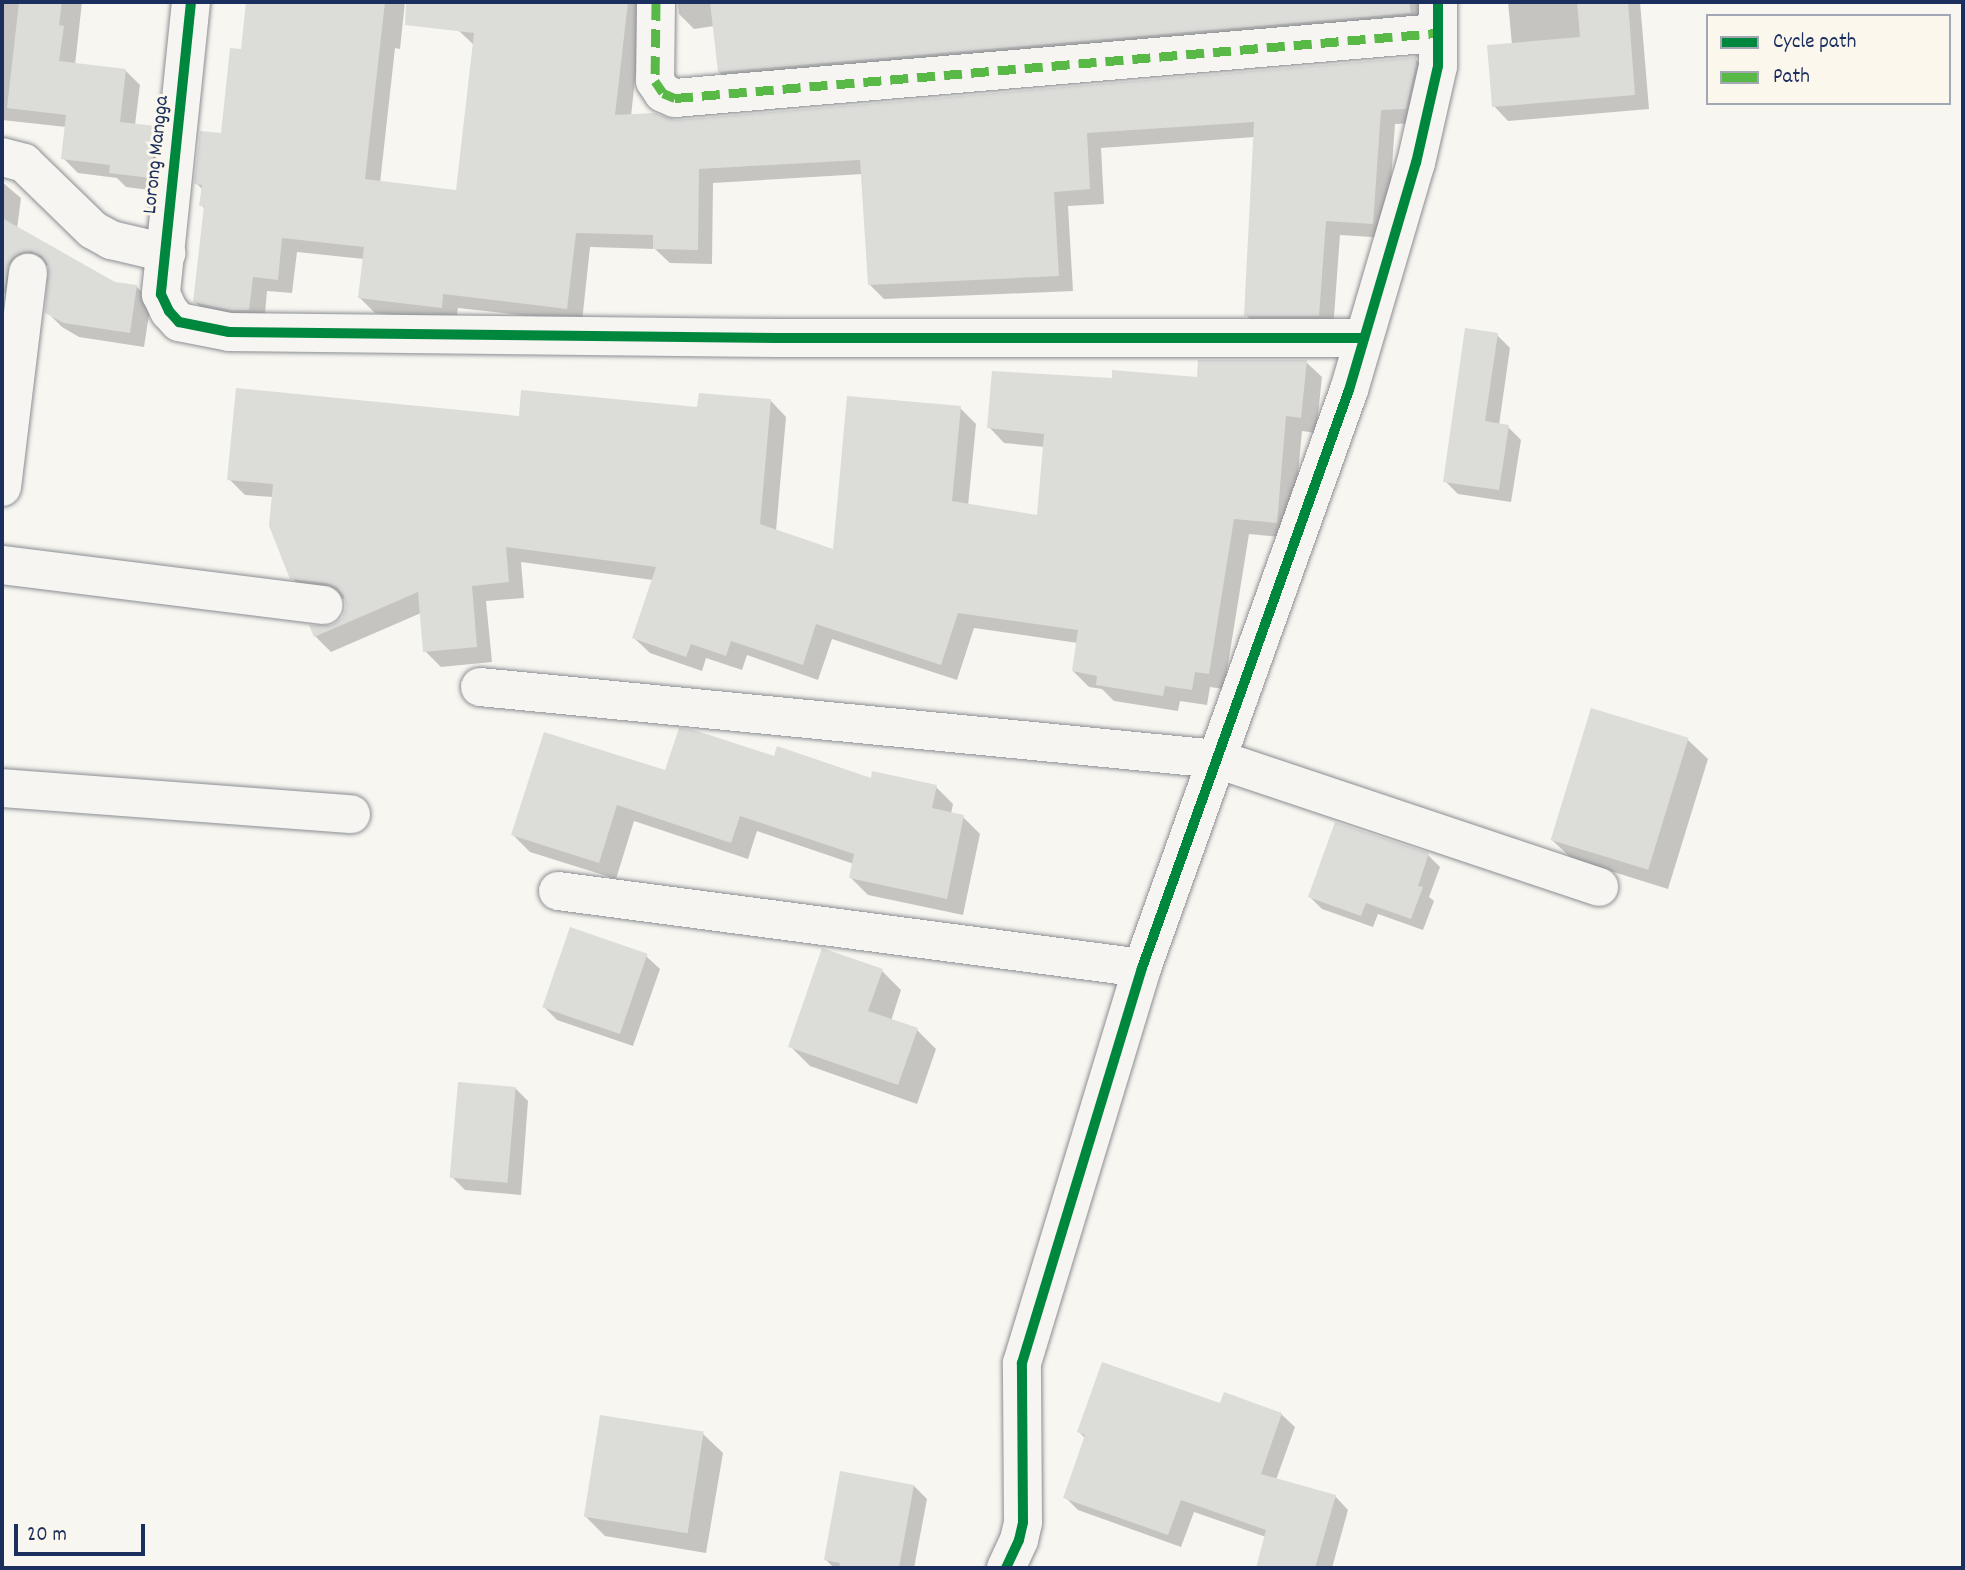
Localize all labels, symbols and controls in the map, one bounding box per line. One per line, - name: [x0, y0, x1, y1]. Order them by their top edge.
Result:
- legend: [1706, 14, 1951, 105]
- text: Cycle path: [1773, 28, 1856, 58]
- text: Path: [1773, 63, 1810, 93]
- street label: Lorong Mangga: [138, 95, 176, 215]
- scale bar: [18, 1510, 149, 1554]
- text: 20 m: [27, 1521, 67, 1551]

